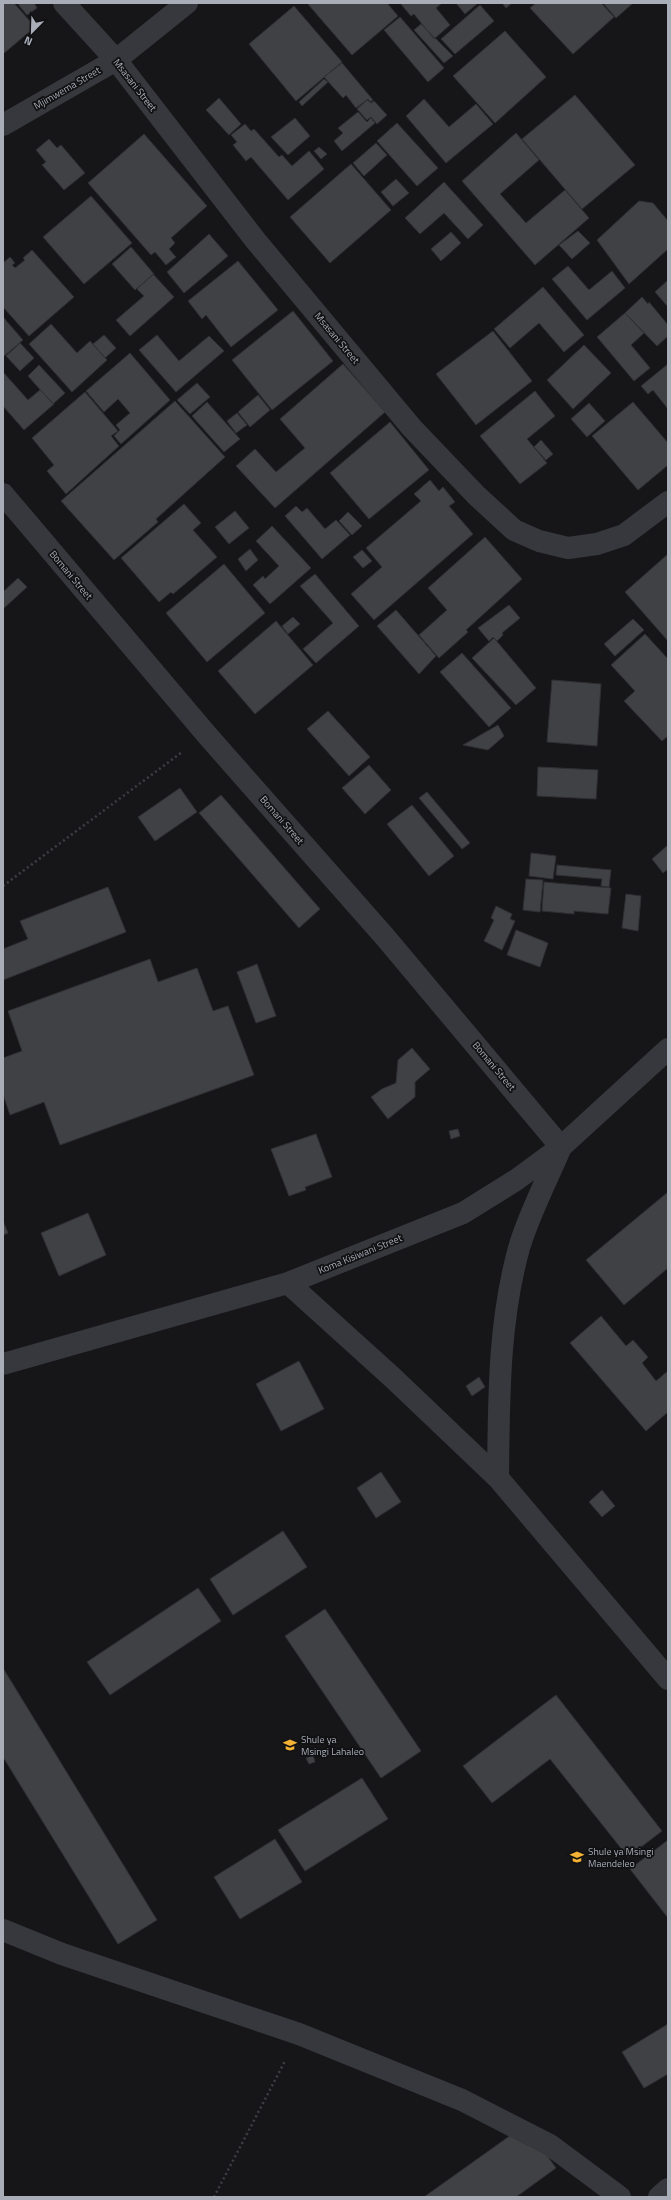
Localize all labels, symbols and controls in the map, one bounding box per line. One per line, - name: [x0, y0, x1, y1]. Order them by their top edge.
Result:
- north arrow: [12, 12, 52, 52]
- text: N: [21, 32, 35, 50]
- street label: Msasani Street: [110, 55, 161, 115]
- street label: Mjimwema Street: [31, 62, 104, 113]
- street label: Msasani Street: [311, 309, 363, 367]
- street label: Bomani Street: [46, 547, 96, 603]
- street label: Bomani Street: [257, 792, 308, 848]
- street label: Bomani Street: [469, 1038, 519, 1094]
- street label: Koma Kisiwani Street: [316, 1230, 405, 1278]
- place label: Shule ya Msingi Lahaleo: [301, 1732, 364, 1759]
- school or university icon: Shule ya Msingi Lahaleo: [282, 1737, 298, 1753]
- place label: Shule ya Msingi Maendeleo: [588, 1844, 654, 1871]
- school or university icon: Shule ya Msingi Maendeleo: [569, 1849, 585, 1865]

